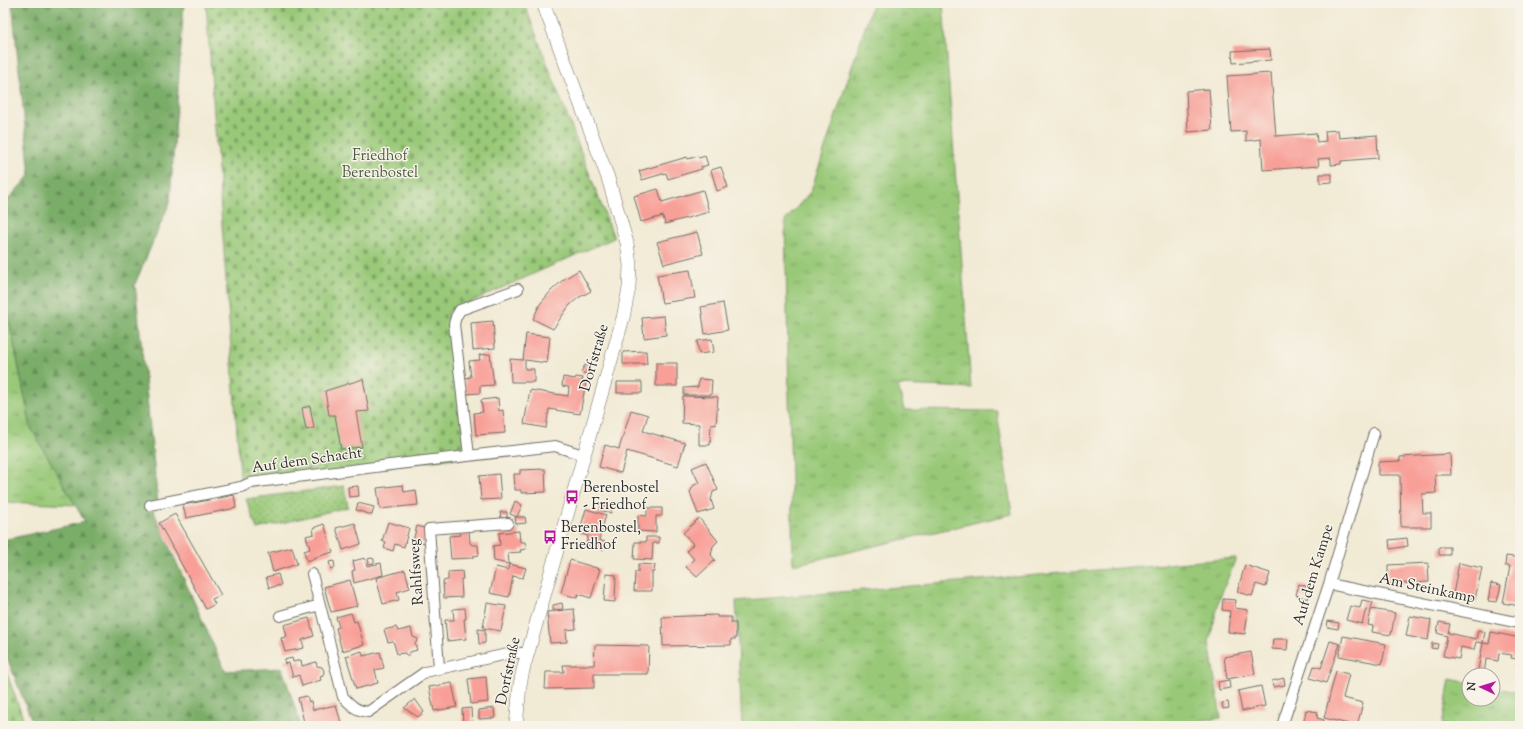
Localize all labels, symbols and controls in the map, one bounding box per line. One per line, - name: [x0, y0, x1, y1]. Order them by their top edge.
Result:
- park label: Friedhof Berenbostel: [342, 146, 418, 184]
- street label: Dorfstraße: [575, 322, 615, 394]
- street label: Auf dem Schacht: [250, 443, 364, 479]
- place label: Berenbostel - Friedhof: [583, 478, 659, 516]
- bus stop icon: Berenbostel - Friedhof: [564, 489, 580, 505]
- place label: Berenbostel, Friedhof: [561, 518, 641, 556]
- street label: Auf dem Kampe: [1289, 522, 1339, 628]
- bus stop icon: Berenbostel, Friedhof: [542, 529, 558, 545]
- street label: Rahlfsweg: [404, 538, 430, 606]
- street label: Am Steinkamp: [1377, 569, 1477, 609]
- street label: Dorfstraße: [492, 635, 526, 707]
- north arrow: [1461, 667, 1501, 707]
- text: N: [1464, 681, 1480, 692]

